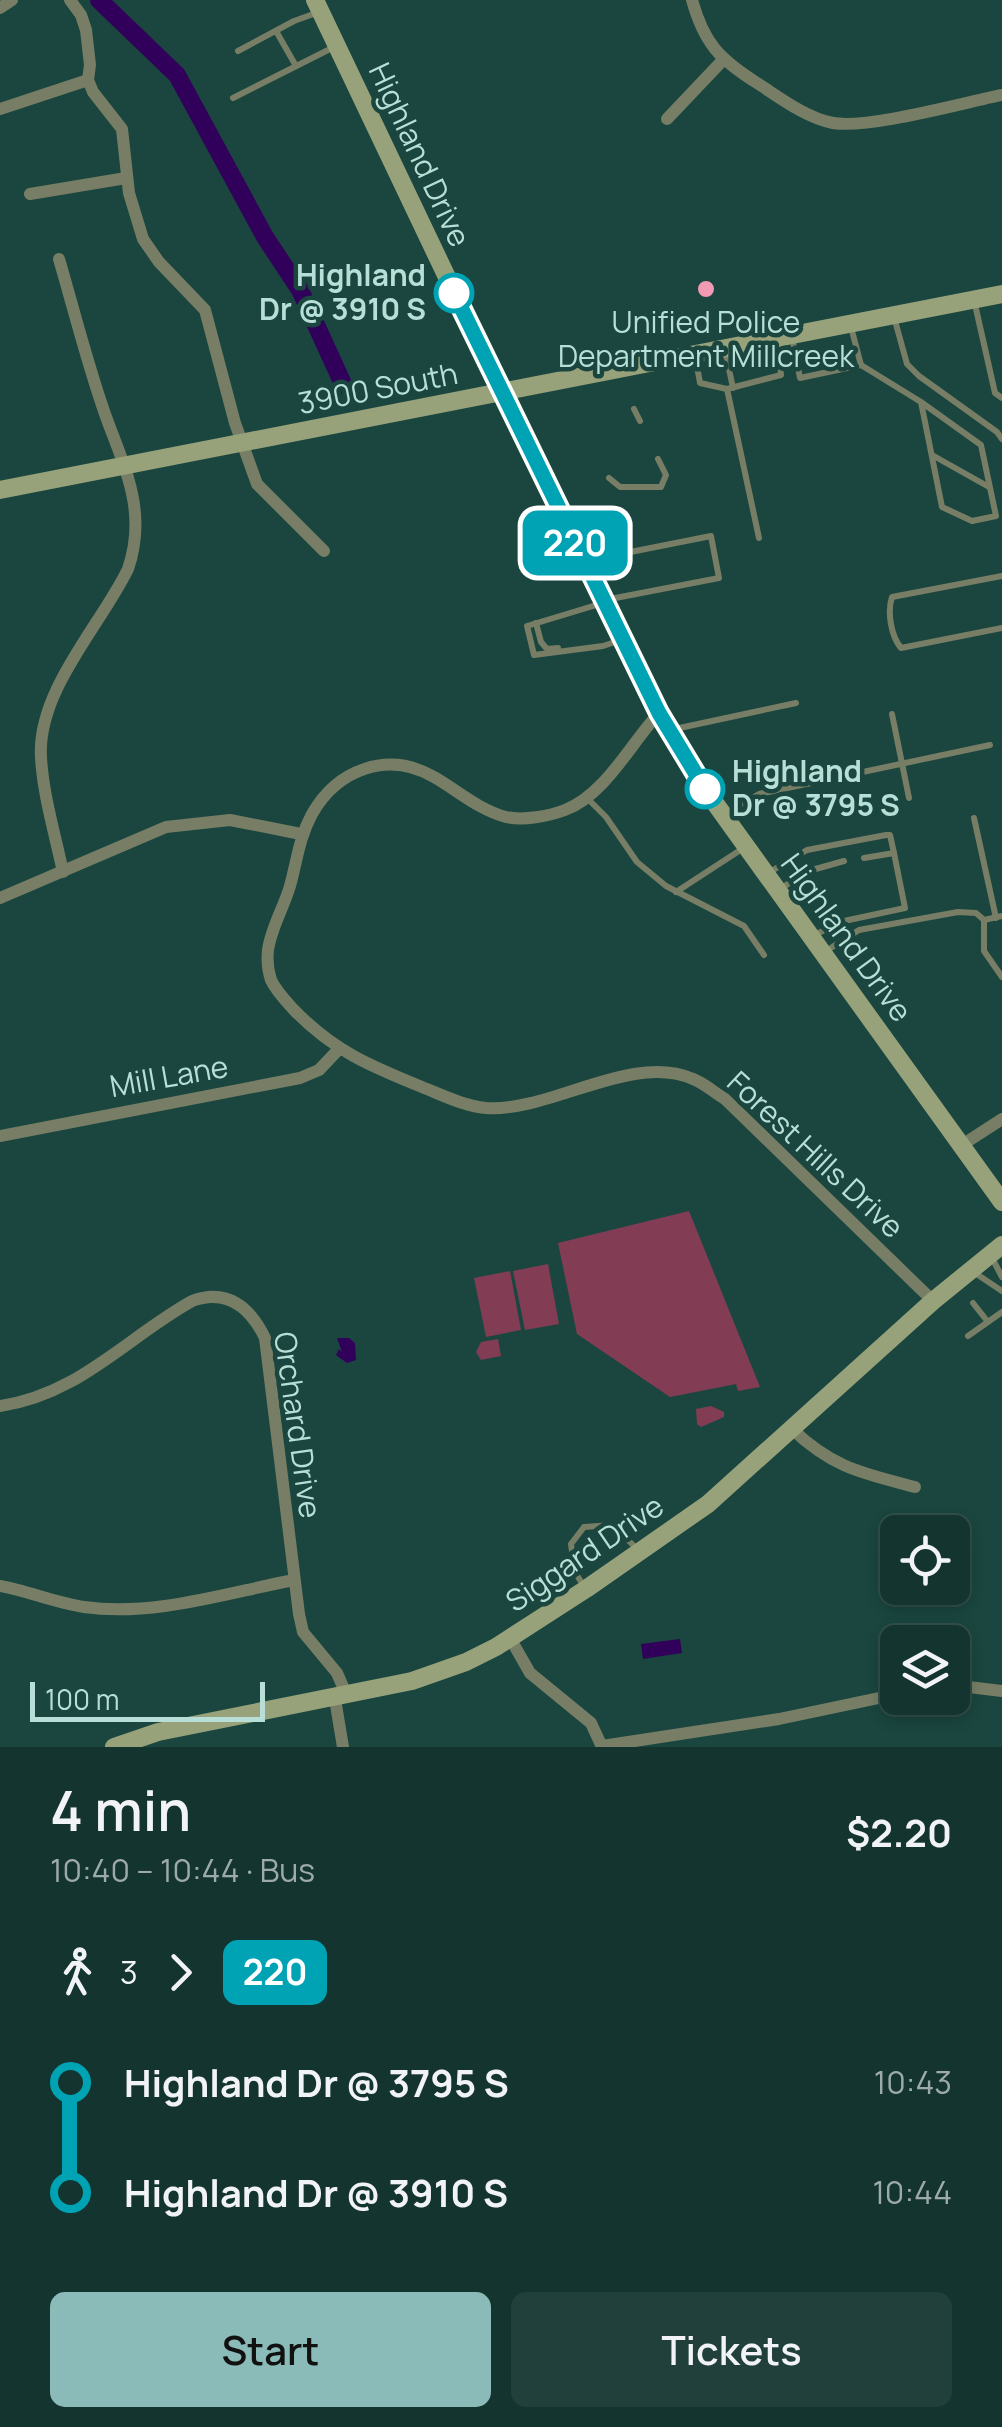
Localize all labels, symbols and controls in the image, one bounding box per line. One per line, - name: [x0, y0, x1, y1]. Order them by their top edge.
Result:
- street label: Highland Drive: [360, 56, 481, 253]
- place label: Highland Dr @ 3910 S: [259, 254, 426, 329]
- marker: Highland Dr @ 3910 S: [435, 274, 473, 312]
- marker: Unified Police Department Millcreek: [695, 278, 717, 300]
- place label: Unified Police Department Millcreek: [558, 301, 855, 376]
- street label: 3900 South: [294, 352, 461, 423]
- line badge: 220: [518, 510, 632, 576]
- text: 220: [543, 519, 607, 567]
- place label: Highland Dr @ 3795 S: [732, 750, 900, 825]
- marker: Highland Dr @ 3795 S: [686, 770, 724, 808]
- street label: Highland Drive: [772, 845, 922, 1029]
- street label: Mill Lane: [106, 1045, 231, 1106]
- street label: Forest Hills Drive: [719, 1061, 913, 1247]
- street label: Orchard Drive: [265, 1329, 332, 1521]
- street label: Siggard Drive: [497, 1485, 671, 1621]
- map controls: [880, 1515, 970, 1715]
- button: locate: [880, 1515, 970, 1605]
- button: layers: [880, 1625, 970, 1715]
- scale bar: [30, 1677, 265, 1722]
- text: 100 m: [45, 1680, 119, 1718]
- text: 4 min: [50, 1772, 191, 1848]
- text: $2.20: [846, 1806, 952, 1858]
- text: 10:40 – 10:44 · Bus: [50, 1848, 315, 1892]
- icon: walk: [50, 1945, 105, 2000]
- icon: forward: [153, 1945, 208, 2000]
- text: 220: [243, 1948, 307, 1996]
- text: 3: [120, 1950, 138, 1994]
- text: Highland Dr @ 3795 S: [124, 2056, 509, 2108]
- text: 10:43: [874, 2060, 952, 2104]
- text: Highland Dr @ 3910 S: [124, 2166, 508, 2218]
- text: 10:44: [872, 2170, 952, 2214]
- button: Start: [50, 2292, 491, 2407]
- button: Tickets: [511, 2292, 952, 2407]

